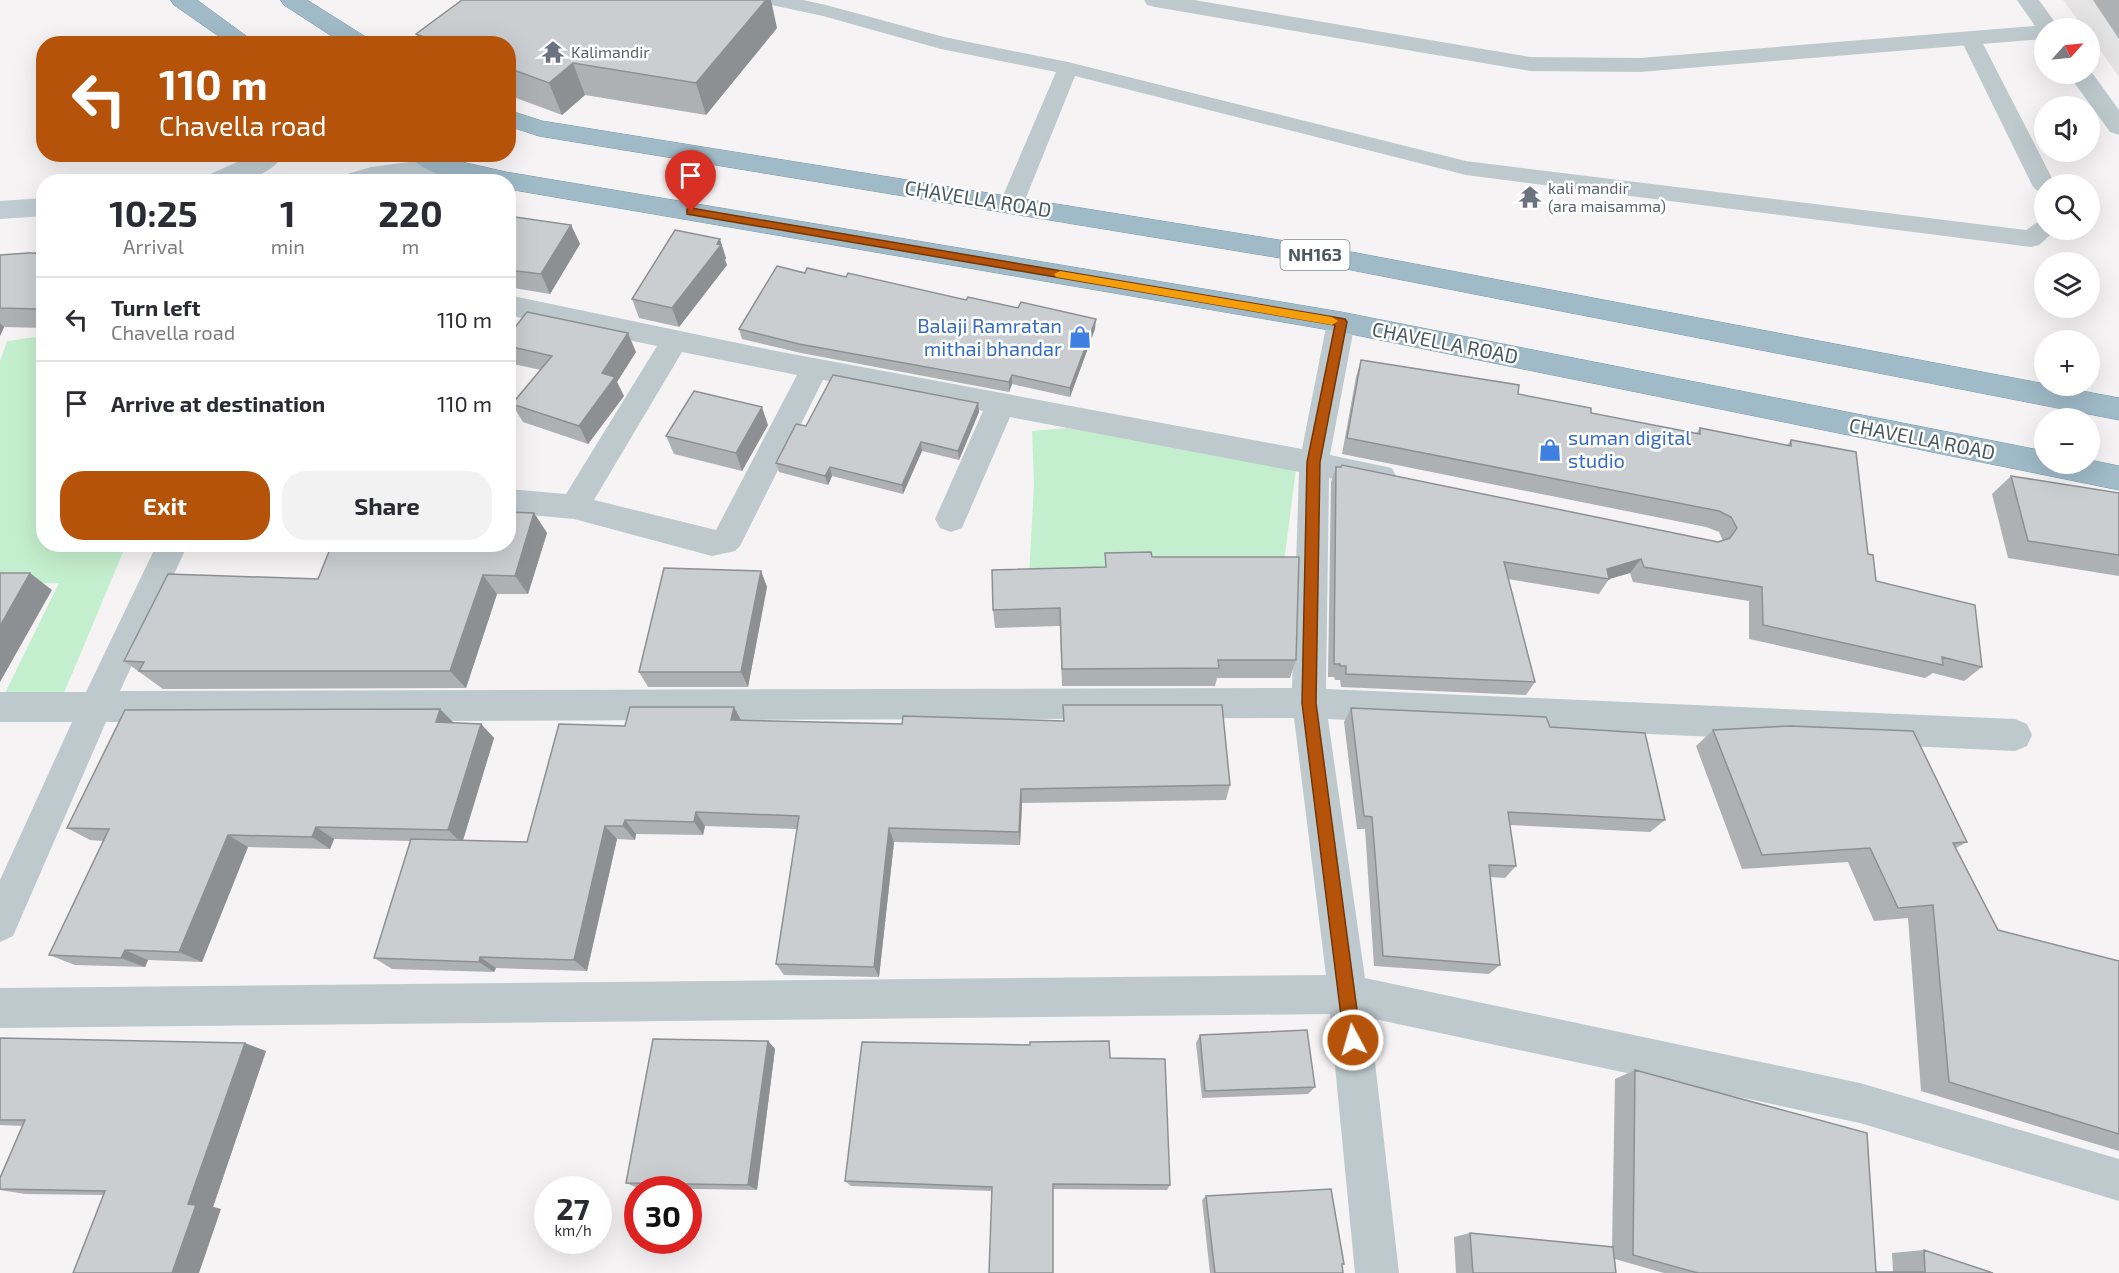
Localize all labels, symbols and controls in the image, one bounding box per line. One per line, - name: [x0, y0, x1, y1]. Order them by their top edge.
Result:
- north arrow: [2034, 18, 2100, 84]
- map controls: [2034, 18, 2100, 474]
- temple icon: Kalimandir: [540, 39, 566, 65]
- place label: Kalimandir: [571, 42, 650, 61]
- text: 110 m: [159, 58, 268, 108]
- icon: left: [60, 60, 138, 138]
- button: sound: [2034, 96, 2100, 162]
- text: Chavella road: [159, 109, 327, 141]
- pin: [665, 150, 716, 212]
- icon: arrive: [674, 159, 707, 192]
- button: search: [2034, 174, 2100, 240]
- street label: CHAVELLA ROAD: [903, 175, 1053, 221]
- place label: kali mandir (ara maisamma): [1548, 178, 1666, 215]
- temple icon: kali mandir (ara maisamma): [1517, 184, 1543, 210]
- text: 10:25: [109, 191, 198, 234]
- text: 1: [280, 191, 296, 234]
- text: 220: [378, 191, 443, 234]
- text: Arrival: [123, 234, 184, 258]
- text: min: [271, 234, 305, 258]
- text: m: [402, 234, 419, 258]
- road number: NH163: [1280, 240, 1350, 270]
- button: layers: [2034, 252, 2100, 318]
- text: Turn left: [111, 294, 200, 320]
- icon: left: [60, 303, 93, 336]
- text: 110 m: [437, 306, 492, 332]
- place label: Balaji Ramratan mithai bhandar: [917, 313, 1062, 360]
- street label: CHAVELLA ROAD: [1370, 316, 1520, 368]
- text: Chavella road: [111, 320, 235, 344]
- shop icon: Balaji Ramratan mithai bhandar: [1067, 324, 1093, 350]
- button: +: [2034, 330, 2100, 396]
- icon: arrive: [60, 387, 93, 420]
- text: Arrive at destination: [111, 390, 325, 416]
- text: 110 m: [437, 390, 492, 416]
- button: −: [2034, 408, 2100, 474]
- street label: CHAVELLA ROAD: [1847, 412, 1997, 464]
- place label: suman digital studio: [1568, 425, 1691, 472]
- shop icon: suman digital studio: [1537, 437, 1563, 463]
- button: Exit: [60, 471, 270, 540]
- button: Share: [282, 471, 492, 540]
- position arrow: [1321, 1008, 1385, 1072]
- speed limit sign: 30: [624, 1176, 702, 1254]
- text: 27: [556, 1190, 590, 1226]
- text: km/h: [554, 1221, 592, 1239]

